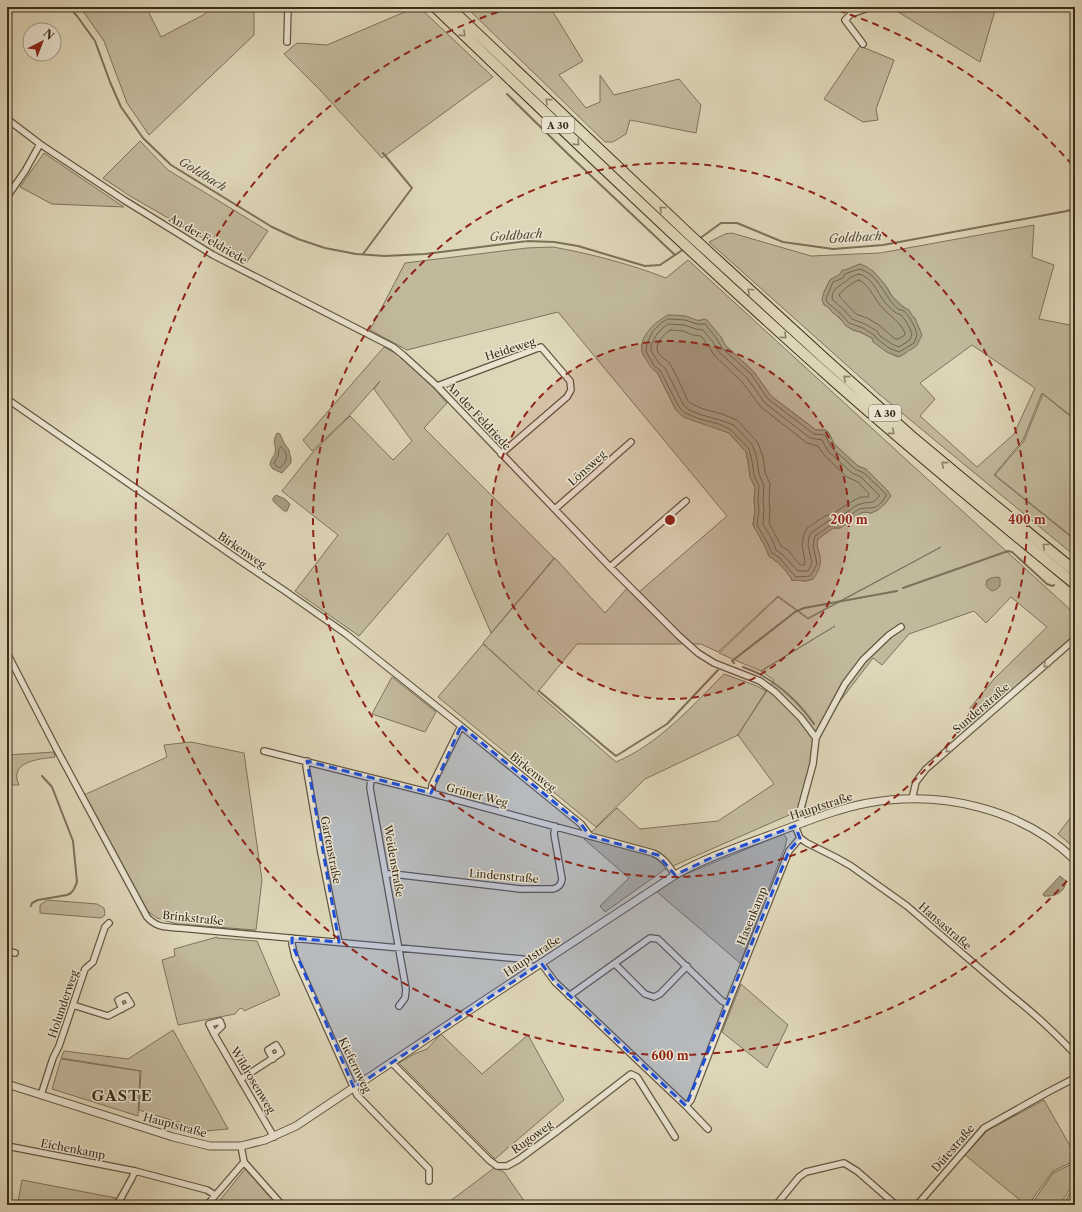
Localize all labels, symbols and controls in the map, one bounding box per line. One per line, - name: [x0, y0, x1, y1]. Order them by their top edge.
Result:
- north arrow: [22, 22, 62, 62]
- text: N: [40, 26, 57, 43]
- one-way arrow: [458, 29, 466, 37]
- one-way arrow: [545, 98, 553, 106]
- road number: A 30: [542, 117, 574, 133]
- one-way arrow: [572, 138, 580, 146]
- water label: Goldbach: [176, 154, 230, 195]
- one-way arrow: [659, 207, 667, 214]
- street label: An der Feldriede: [166, 210, 250, 267]
- water label: Goldbach: [489, 226, 543, 244]
- water label: Goldbach: [828, 228, 882, 246]
- one-way arrow: [747, 288, 755, 296]
- one-way arrow: [779, 331, 787, 339]
- street label: Heideweg: [483, 334, 537, 364]
- one-way arrow: [843, 376, 851, 383]
- street label: An der Feldriede: [443, 378, 514, 453]
- road number: A 30: [869, 405, 901, 421]
- one-way arrow: [887, 427, 895, 434]
- street label: Lönsweg: [565, 447, 609, 489]
- one-way arrow: [942, 461, 949, 468]
- text: 200 m: [830, 512, 868, 527]
- text: 400 m: [1008, 512, 1046, 527]
- centre of rings: [663, 513, 677, 527]
- street label: Birkenweg: [215, 529, 269, 571]
- one-way arrow: [1042, 544, 1049, 551]
- one-way arrow: [1043, 660, 1050, 667]
- street label: Sunderstraße: [950, 680, 1012, 736]
- one-way arrow: [945, 745, 953, 753]
- street label: Birkenweg: [507, 749, 559, 795]
- street label: Grüner Weg: [445, 780, 509, 810]
- street label: Hauptstraße: [788, 789, 854, 823]
- street label: Gartenstraße: [318, 815, 344, 885]
- street label: Weidenstraße: [381, 823, 407, 898]
- street label: Lindenstraße: [469, 866, 539, 886]
- street label: Hasenkamp: [734, 884, 770, 947]
- street label: Hansastraße: [916, 899, 974, 953]
- street label: Brinkstraße: [162, 908, 224, 928]
- street label: Hauptstraße: [501, 932, 563, 980]
- street label: Holunderweg: [45, 968, 81, 1040]
- street label: Kiefernweg: [336, 1035, 375, 1095]
- street label: Wildrosenweg: [227, 1043, 278, 1116]
- text: 600 m: [651, 1048, 689, 1063]
- district label: GASTE: [91, 1086, 153, 1105]
- street label: Hauptstraße: [142, 1110, 208, 1140]
- street label: Rugoweg: [509, 1117, 556, 1157]
- street label: Dütestraße: [929, 1121, 977, 1175]
- street label: Eichenkamp: [39, 1136, 107, 1162]

